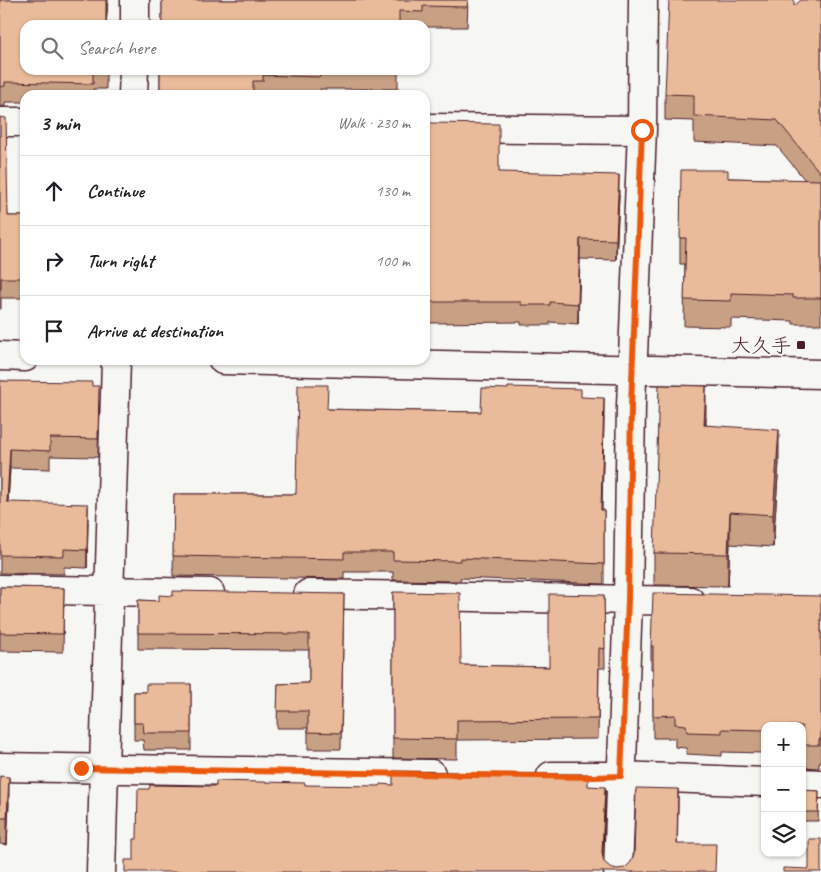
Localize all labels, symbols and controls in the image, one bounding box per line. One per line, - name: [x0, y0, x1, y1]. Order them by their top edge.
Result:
- search box: [20, 20, 430, 75]
- icon: search: [38, 34, 66, 62]
- text: Search here: [78, 36, 155, 60]
- text: 3 min: [40, 110, 80, 136]
- text: Walk · 230 m: [338, 113, 410, 133]
- route start: [631, 119, 654, 142]
- icon: ahead: [40, 177, 68, 205]
- text: Continue: [87, 179, 144, 203]
- text: 130 m: [376, 181, 410, 201]
- icon: right: [40, 247, 68, 275]
- text: Turn right: [87, 249, 154, 273]
- text: 100 m: [376, 251, 410, 271]
- icon: arrive: [40, 317, 68, 345]
- text: Arrive at destination: [87, 319, 223, 343]
- place label: 大久手: [731, 333, 791, 358]
- marker: 大久手: [795, 339, 807, 351]
- map controls: [761, 722, 806, 857]
- button: +: [761, 722, 806, 767]
- route end: [70, 757, 93, 780]
- button: −: [761, 767, 806, 812]
- button: layers: [761, 812, 806, 857]

